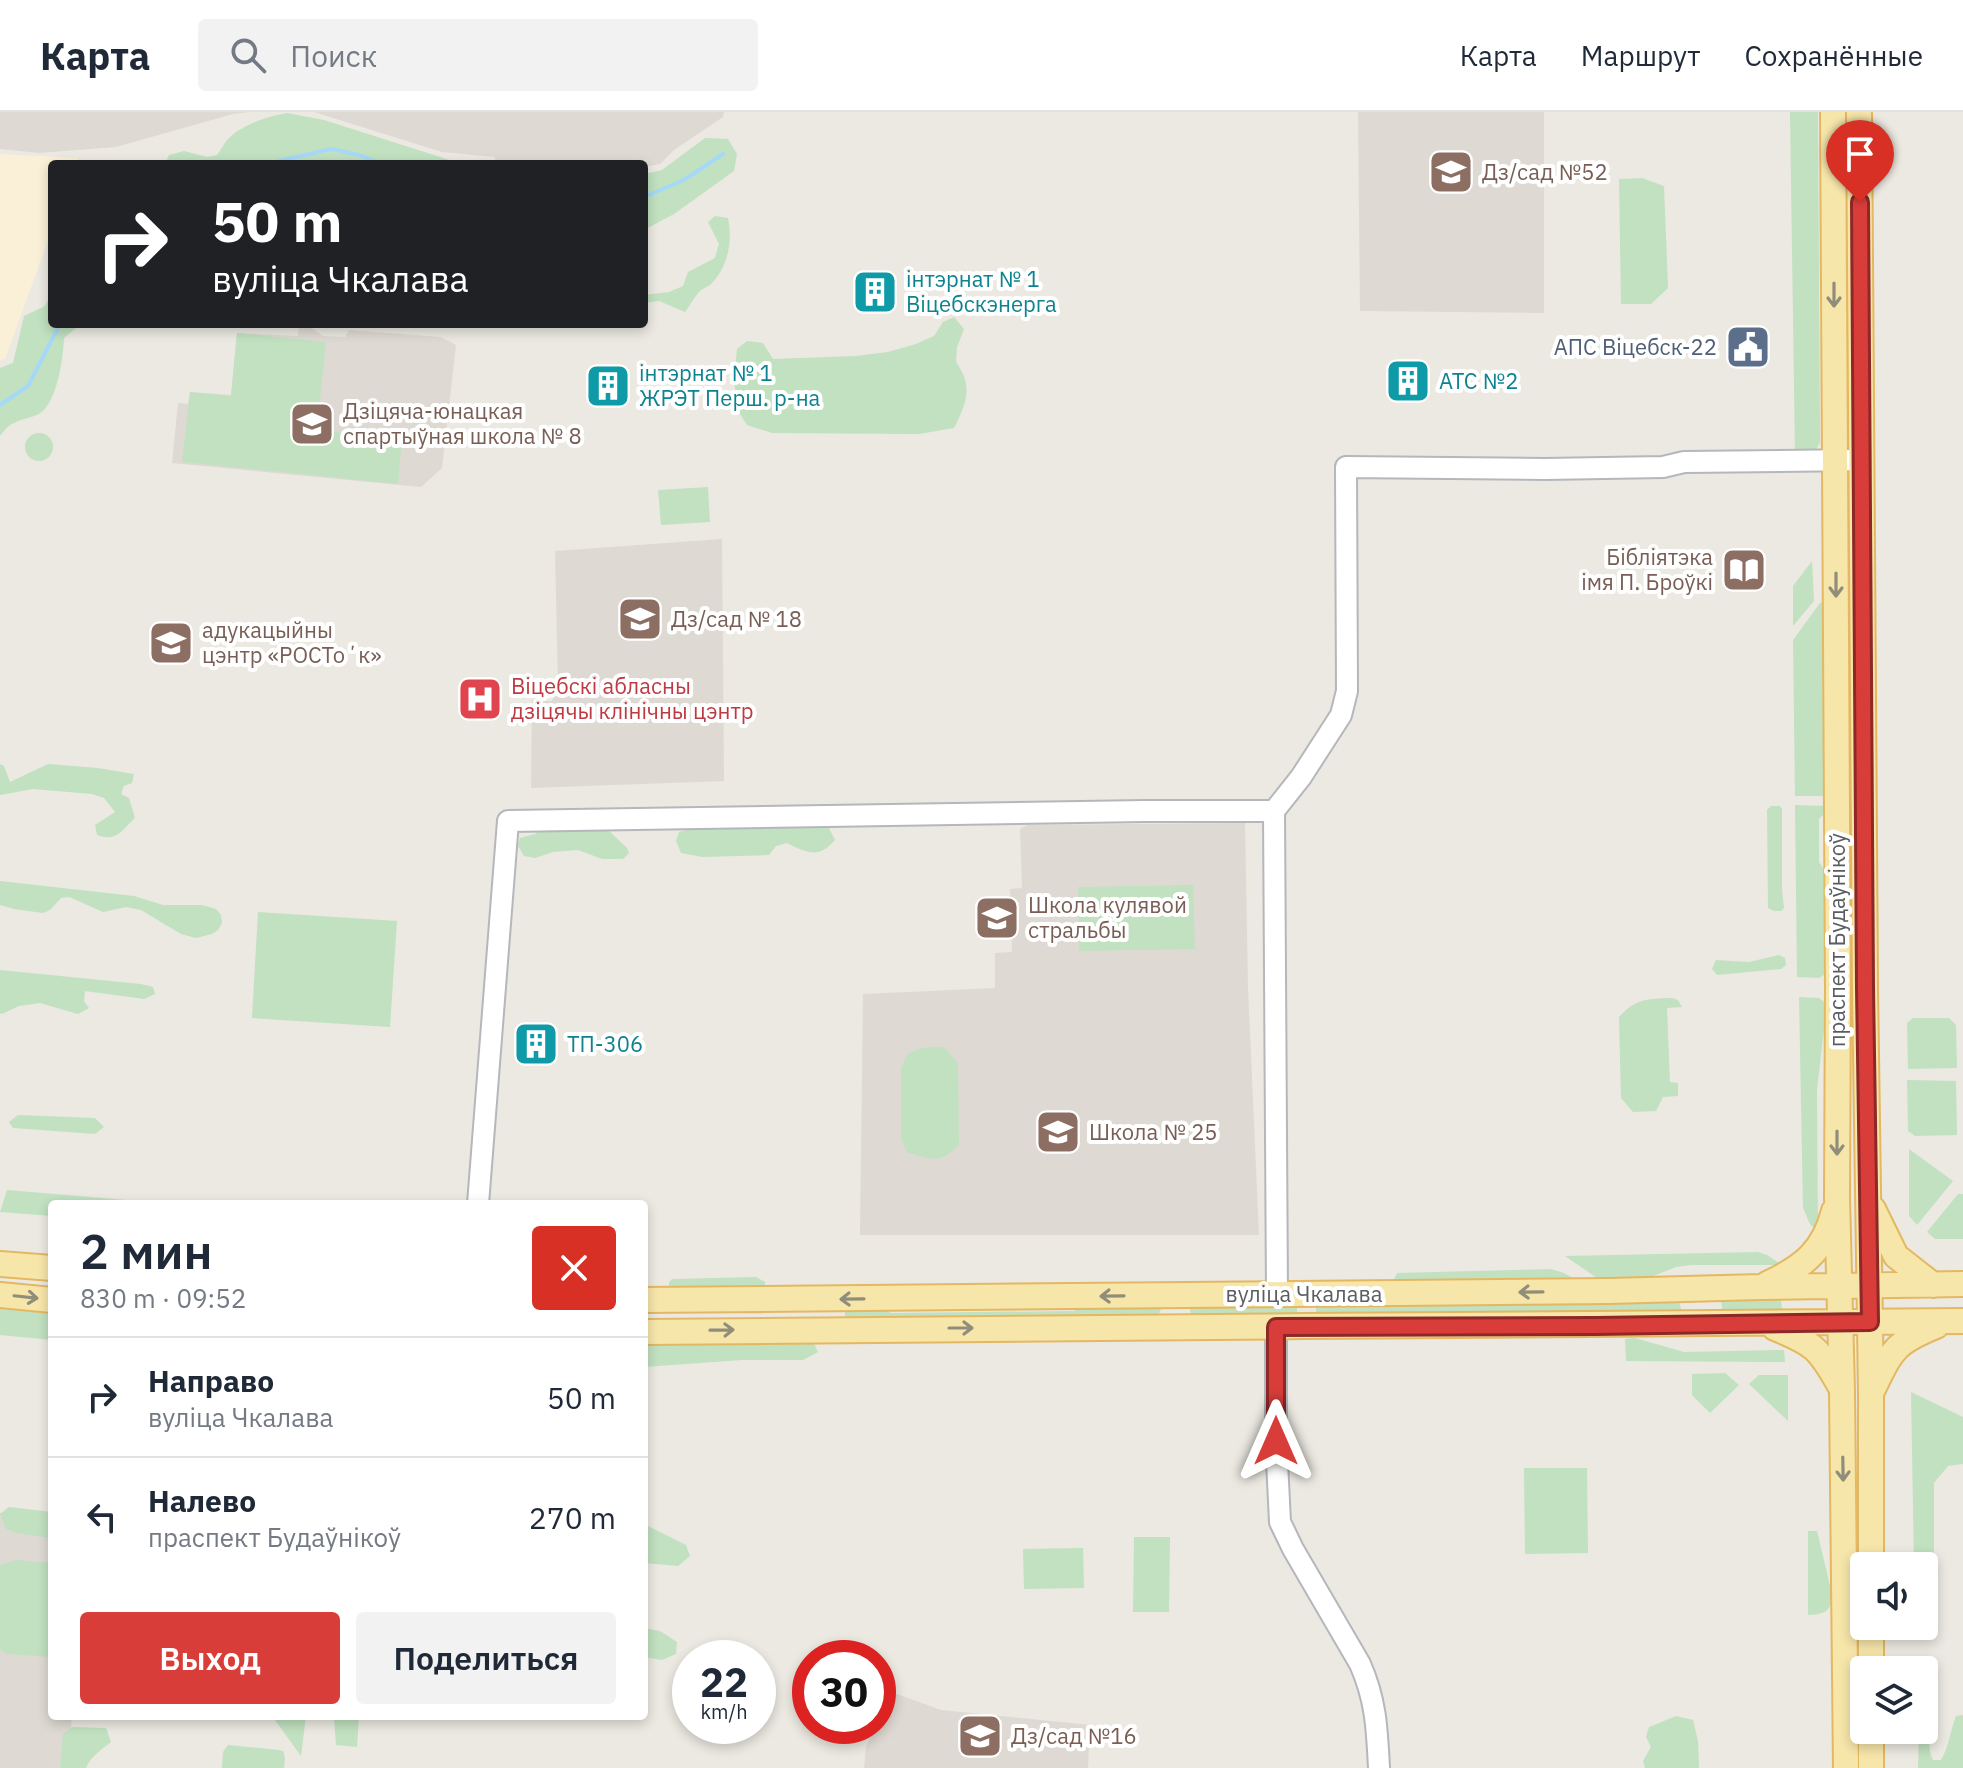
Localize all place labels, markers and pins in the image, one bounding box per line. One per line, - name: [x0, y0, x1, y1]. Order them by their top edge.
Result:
- pin: [1826, 120, 1894, 202]
- school or university icon: Дз/сад №52: [1427, 148, 1475, 196]
- place label: Дз/сад №52: [1482, 157, 1608, 186]
- place label: інтэрнат № 1 Віцебскэнерга: [906, 264, 1057, 318]
- building icon: інтэрнат № 1 Віцебскэнерга: [851, 268, 899, 316]
- public building icon: АПС Віцебск-22: [1724, 323, 1772, 371]
- place label: АПС Віцебск-22: [1554, 332, 1717, 361]
- building icon: АТС №2: [1384, 357, 1432, 405]
- place label: інтэрнат № 1 ЖРЭТ Перш. р-на: [639, 358, 821, 412]
- building icon: інтэрнат № 1 ЖРЭТ Перш. р-на: [584, 362, 632, 410]
- place label: АТС №2: [1439, 366, 1518, 395]
- place label: Дзіцяча-юнацкая спартыўная школа № 8: [343, 396, 582, 450]
- school or university icon: Дзіцяча-юнацкая спартыўная школа № 8: [288, 400, 336, 448]
- place label: Бібліятэка імя П. Броўкі: [1581, 542, 1713, 596]
- library icon: Бібліятэка імя П. Броўкі: [1720, 546, 1768, 594]
- school or university icon: Дз/сад № 18: [616, 595, 664, 643]
- place label: Дз/сад № 18: [671, 604, 802, 633]
- place label: адукацыйны цэнтр «РОСТоʼк»: [202, 615, 382, 669]
- school or university icon: адукацыйны цэнтр «РОСТоʼк»: [147, 619, 195, 667]
- place label: Віцебскі абласны дзіцячы клінічны цэнтр: [511, 671, 754, 725]
- hospital icon: Віцебскі абласны дзіцячы клінічны цэнтр: [456, 675, 504, 723]
- place label: Школа кулявой стральбы: [1028, 890, 1187, 944]
- school or university icon: Школа кулявой стральбы: [973, 894, 1021, 942]
- building icon: ТП-306: [512, 1020, 560, 1068]
- place label: ТП-306: [567, 1029, 643, 1058]
- school or university icon: Школа № 25: [1034, 1108, 1082, 1156]
- place label: Школа № 25: [1089, 1117, 1218, 1146]
- school or university icon: Дз/сад №16: [956, 1712, 1004, 1760]
- place label: Дз/сад №16: [1011, 1721, 1137, 1750]

